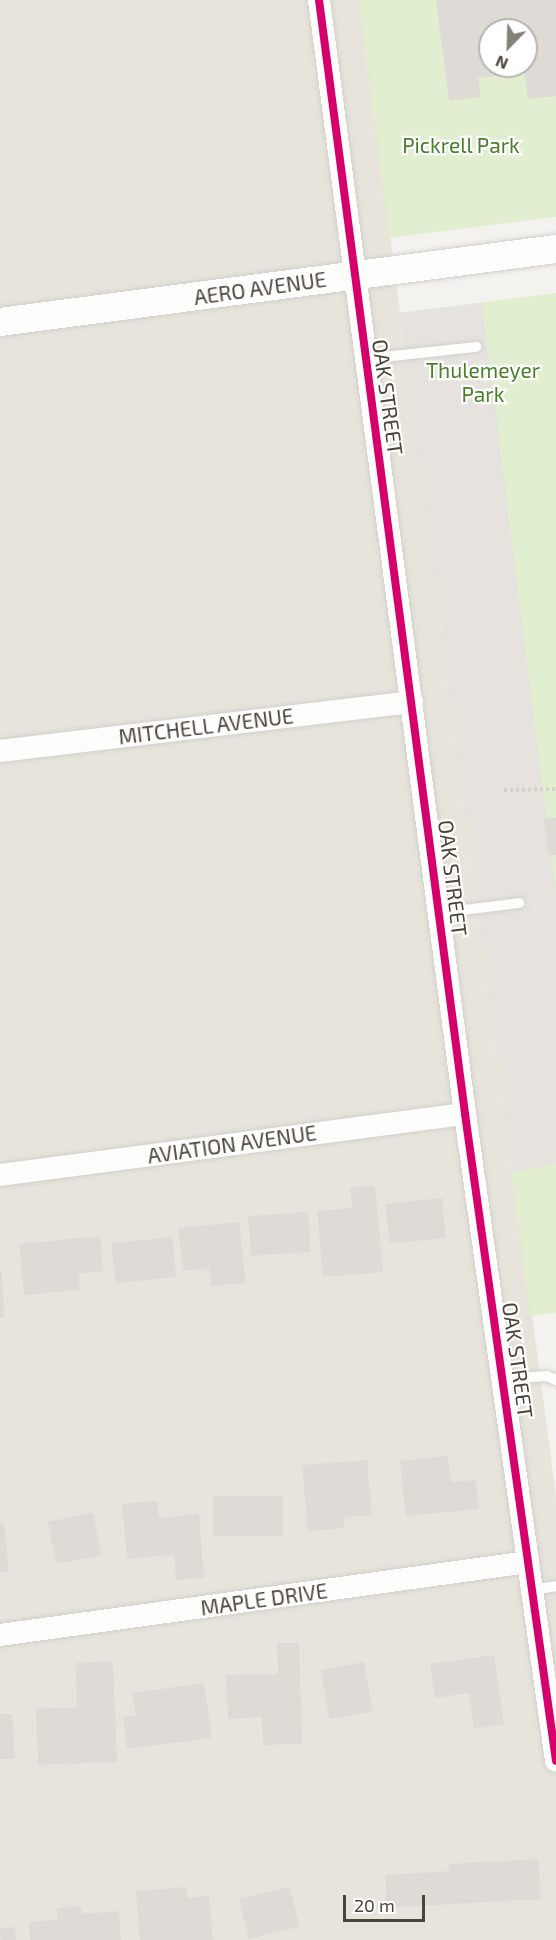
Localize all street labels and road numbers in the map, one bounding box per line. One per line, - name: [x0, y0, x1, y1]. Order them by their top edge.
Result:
- street label: AERO AVENUE: [192, 266, 328, 310]
- street label: OAK STREET: [367, 337, 409, 457]
- street label: MITCHELL AVENUE: [116, 703, 296, 749]
- street label: OAK STREET: [433, 819, 473, 937]
- street label: AVIATION AVENUE: [146, 1120, 318, 1168]
- street label: OAK STREET: [497, 1300, 539, 1420]
- street label: MAPLE DRIVE: [199, 1578, 329, 1620]

